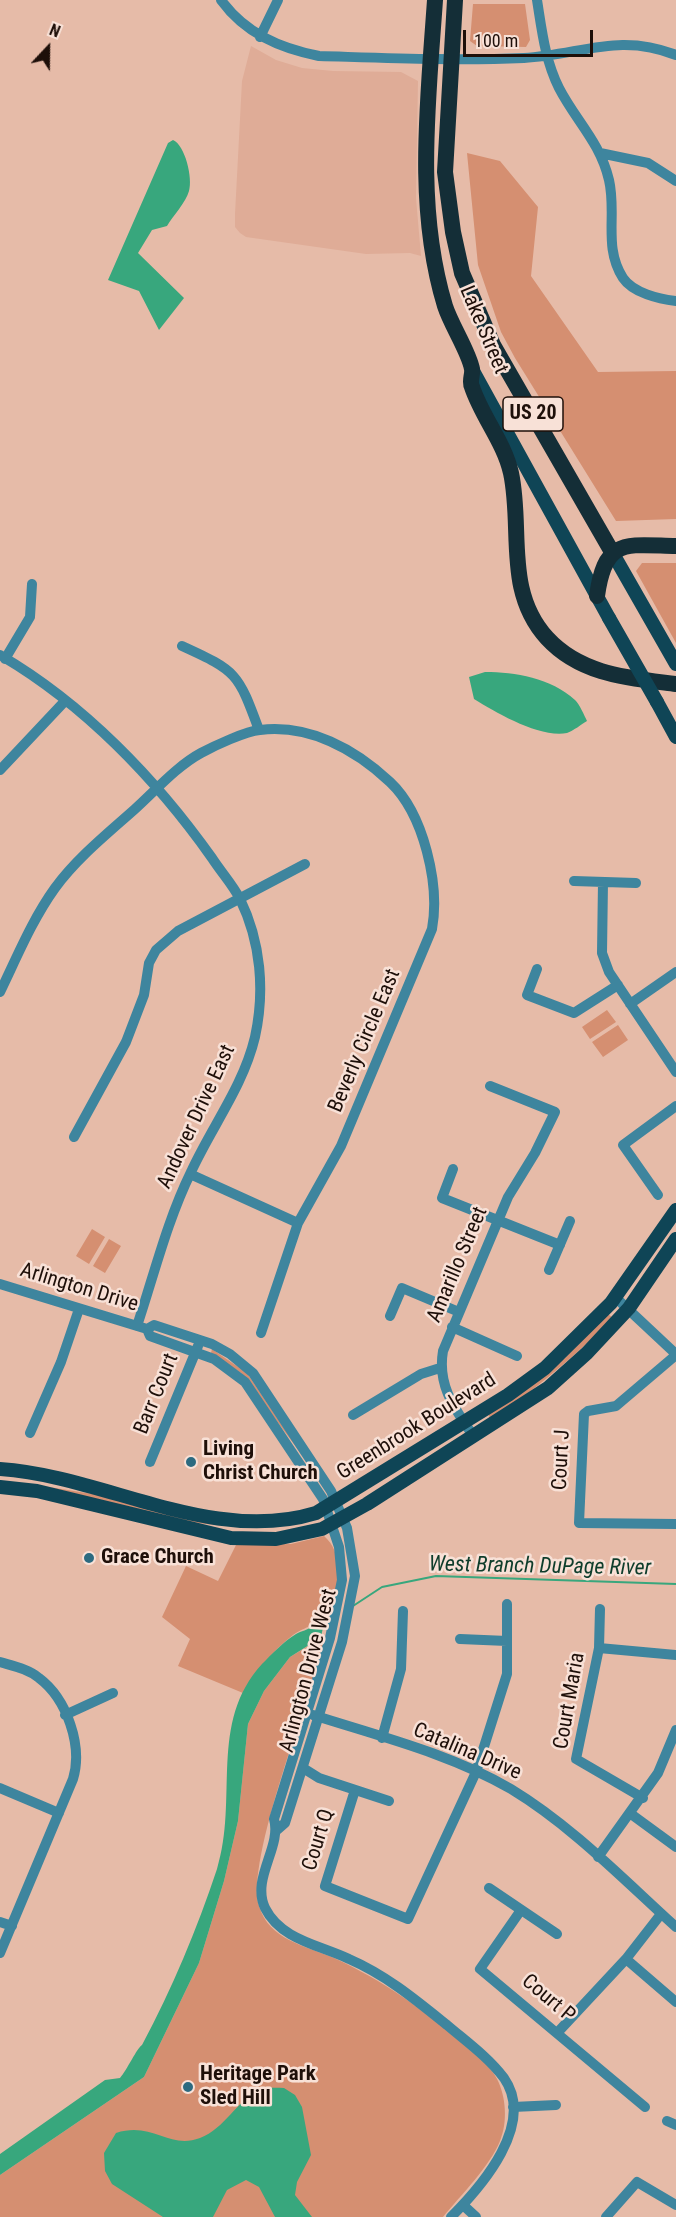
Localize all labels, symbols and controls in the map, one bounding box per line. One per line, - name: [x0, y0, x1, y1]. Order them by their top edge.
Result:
- north arrow: [18, 18, 78, 78]
- scale bar: [466, 18, 596, 56]
- text: N: [47, 20, 63, 41]
- text: 100 m: [474, 30, 518, 51]
- street label: Lake Street: [453, 282, 513, 378]
- road number: US 20: [503, 397, 563, 431]
- street label: Beverly Circle East: [324, 966, 406, 1116]
- street label: Andover Drive East: [153, 1041, 241, 1193]
- street label: Amarillo Street: [422, 1203, 494, 1327]
- street label: Arlington Drive: [17, 1258, 141, 1318]
- street label: Barr Court: [129, 1350, 185, 1438]
- street label: Greenbrook Boulevard: [333, 1368, 501, 1486]
- street label: Court J: [548, 1429, 576, 1491]
- place label: Living Christ Church: [203, 1437, 318, 1487]
- marker: Living Christ Church: [184, 1455, 198, 1469]
- place label: Grace Church: [101, 1545, 214, 1571]
- marker: Grace Church: [82, 1551, 96, 1565]
- water label: West Branch DuPage River: [429, 1552, 651, 1582]
- street label: Arlington Drive West: [275, 1586, 343, 1756]
- street label: Court Maria: [549, 1651, 591, 1751]
- street label: Catalina Drive: [409, 1718, 525, 1786]
- street label: Court Q: [298, 1806, 340, 1874]
- street label: Court P: [516, 1969, 580, 2029]
- place label: Heritage Park Sled Hill: [200, 2062, 316, 2112]
- marker: Heritage Park Sled Hill: [181, 2080, 195, 2094]

